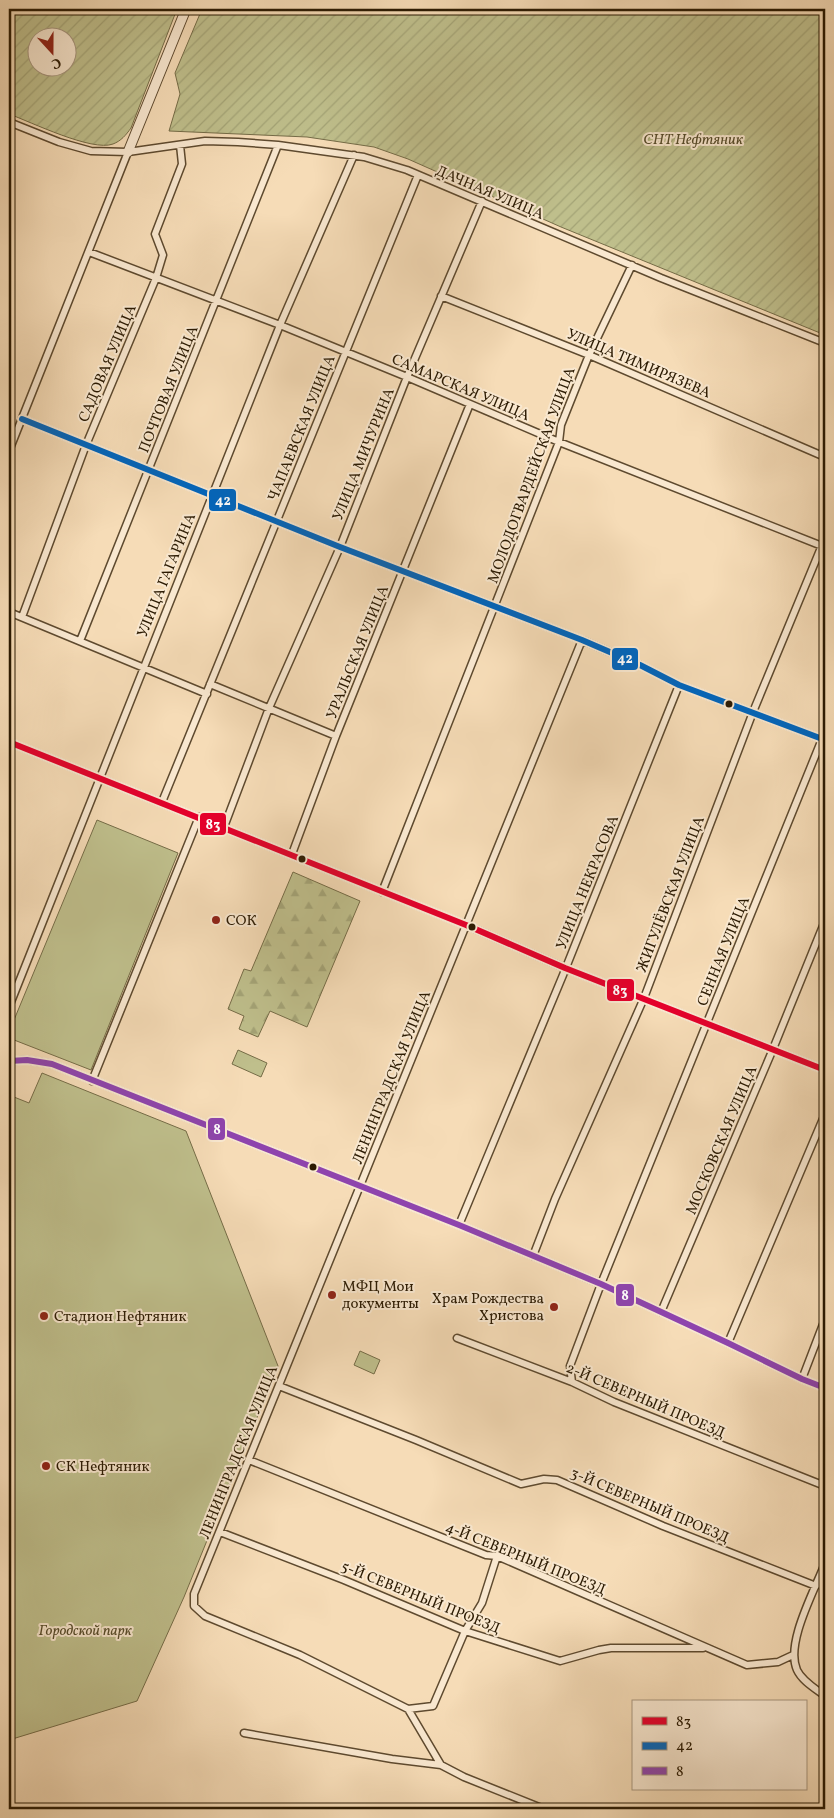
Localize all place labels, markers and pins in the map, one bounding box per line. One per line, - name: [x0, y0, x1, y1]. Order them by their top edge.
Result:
- unlabelled marker: [724, 699, 734, 709]
- unlabelled marker: [297, 854, 307, 864]
- place label: СОК: [226, 911, 257, 932]
- marker: СОК: [210, 914, 222, 926]
- unlabelled marker: [467, 922, 477, 932]
- unlabelled marker: [308, 1162, 318, 1172]
- place label: МФЦ Мои документы: [342, 1277, 419, 1315]
- marker: МФЦ Мои документы: [326, 1289, 338, 1301]
- place label: Храм Рождества Христова: [432, 1289, 544, 1327]
- marker: Храм Рождества Христова: [548, 1301, 560, 1313]
- place label: Стадион Нефтяник: [54, 1307, 186, 1328]
- marker: Стадион Нефтяник: [38, 1310, 50, 1322]
- place label: СК Нефтяник: [56, 1457, 149, 1478]
- marker: СК Нефтяник: [40, 1460, 52, 1472]

